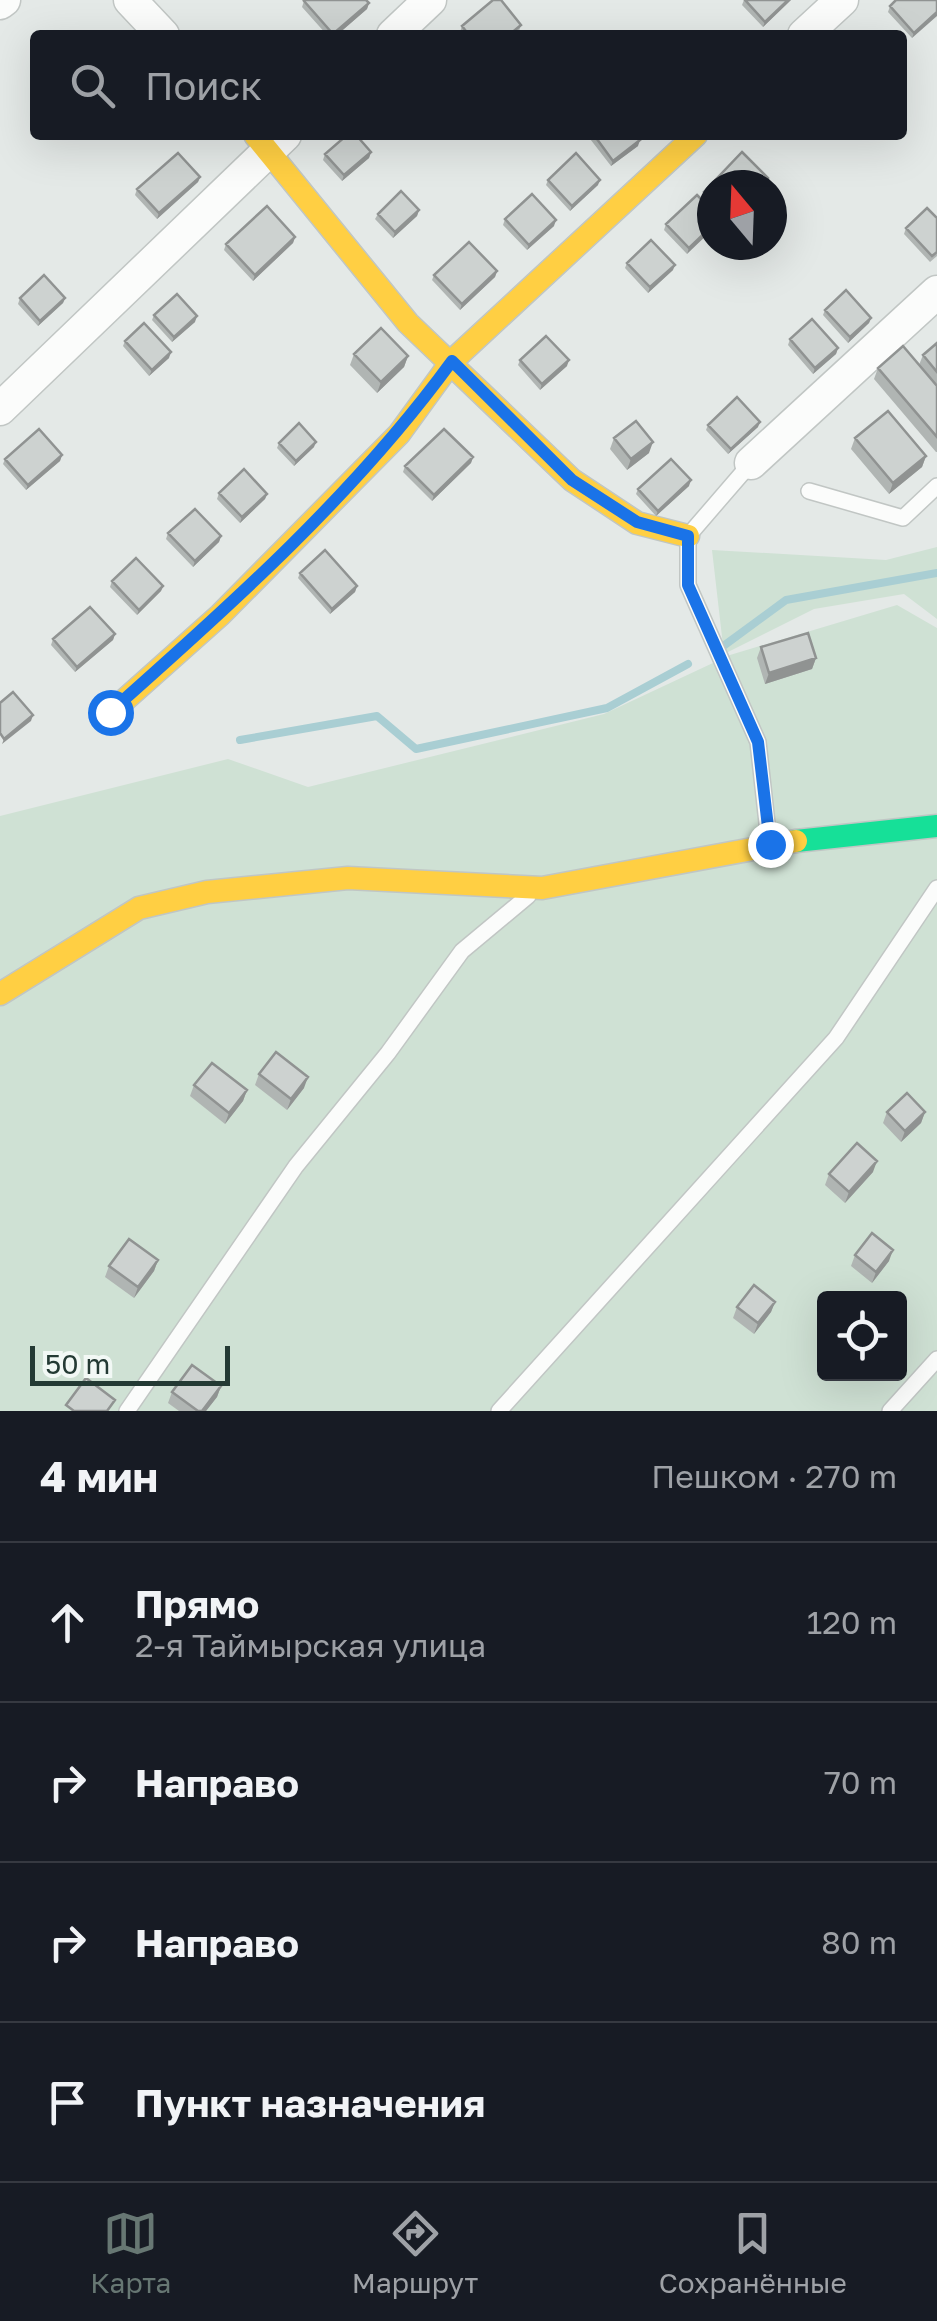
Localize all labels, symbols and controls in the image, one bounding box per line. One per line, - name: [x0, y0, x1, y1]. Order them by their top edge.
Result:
- search box: [30, 30, 907, 140]
- icon: search: [65, 58, 120, 113]
- text: Поиск: [145, 63, 262, 108]
- north arrow: [697, 170, 787, 260]
- route start: [88, 690, 134, 736]
- route end: [748, 822, 794, 868]
- map controls: [817, 1291, 907, 1381]
- button: locate: [817, 1291, 907, 1381]
- scale bar: [30, 1341, 230, 1386]
- text: 50 m: [45, 1347, 110, 1380]
- text: 4 мин: [40, 1451, 158, 1501]
- text: Пешком · 270 m: [651, 1457, 897, 1495]
- text: Прямо: [135, 1581, 259, 1626]
- icon: ahead: [40, 1595, 95, 1650]
- text: 120 m: [807, 1603, 897, 1641]
- text: 2-я Таймырская улица: [135, 1626, 486, 1664]
- icon: right: [40, 1755, 95, 1810]
- text: Направо: [135, 1760, 299, 1805]
- text: 70 m: [824, 1763, 897, 1801]
- icon: right: [40, 1915, 95, 1970]
- text: Направо: [135, 1920, 299, 1965]
- text: 80 m: [821, 1923, 897, 1961]
- icon: arrive: [40, 2075, 95, 2130]
- text: Пункт назначения: [135, 2080, 485, 2125]
- tab: Карта: [90, 2206, 171, 2299]
- tab: Маршрут: [352, 2206, 478, 2299]
- tab: Сохранённые: [659, 2206, 847, 2299]

